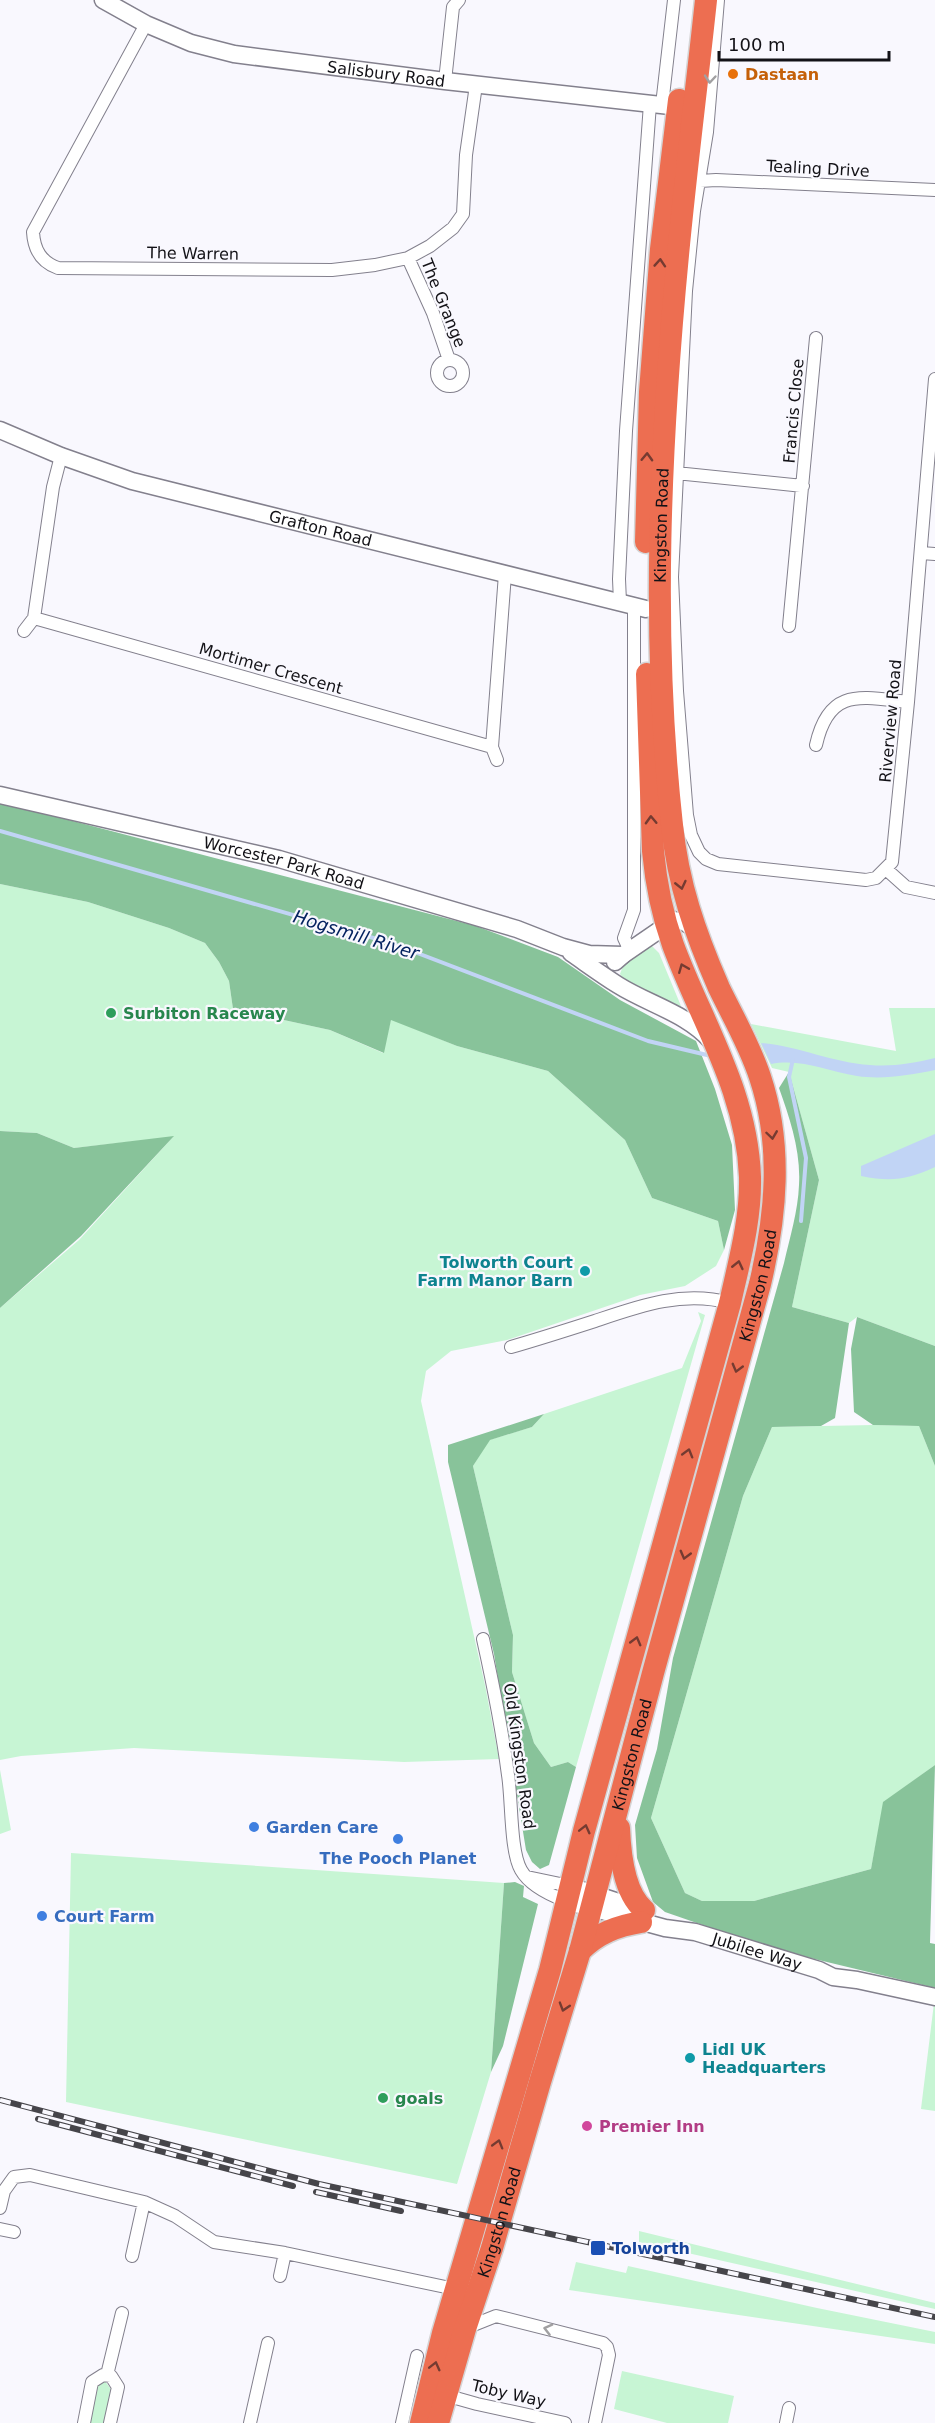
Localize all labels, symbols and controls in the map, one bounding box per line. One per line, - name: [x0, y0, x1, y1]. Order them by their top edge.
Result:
- scale bar: [719, 24, 888, 62]
- text: 100 m: [728, 34, 786, 55]
- street label: Salisbury Road: [326, 57, 446, 91]
- place label: Dastaan: [745, 65, 819, 84]
- marker: Dastaan: [726, 67, 740, 81]
- one-way arrow: [704, 75, 717, 84]
- street label: Tealing Drive: [765, 156, 870, 181]
- street label: The Warren: [146, 243, 239, 264]
- street label: The Grange: [417, 255, 470, 350]
- one-way arrow: [653, 258, 666, 267]
- street label: Francis Close: [779, 358, 808, 464]
- one-way arrow: [641, 453, 654, 462]
- street label: Kingston Road: [651, 468, 673, 583]
- street label: Grafton Road: [267, 506, 374, 550]
- street label: Mortimer Crescent: [197, 639, 345, 698]
- street label: Riverview Road: [876, 659, 905, 783]
- one-way arrow: [645, 816, 658, 825]
- street label: Worcester Park Road: [202, 833, 366, 894]
- one-way arrow: [674, 880, 687, 890]
- water label: Hogsmill River: [291, 905, 423, 964]
- one-way arrow: [678, 964, 690, 975]
- place label: Surbiton Raceway: [123, 1004, 286, 1023]
- marker: Surbiton Raceway: [104, 1006, 118, 1020]
- one-way arrow: [766, 1131, 778, 1140]
- street label: Kingston Road: [736, 1228, 780, 1344]
- place label: Tolworth Court Farm Manor Barn: [417, 1253, 573, 1290]
- one-way arrow: [731, 1260, 744, 1270]
- marker: Tolworth Court Farm Manor Barn: [578, 1264, 592, 1278]
- one-way arrow: [732, 1362, 744, 1372]
- one-way arrow: [681, 1448, 693, 1459]
- one-way arrow: [680, 1550, 692, 1560]
- one-way arrow: [629, 1636, 641, 1647]
- street label: Old Kingston Road: [500, 1682, 539, 1830]
- street label: Kingston Road: [608, 1697, 656, 1813]
- place label: Garden Care: [266, 1818, 379, 1837]
- marker: Garden Care: [247, 1820, 261, 1834]
- one-way arrow: [577, 1824, 590, 1834]
- marker: The Pooch Planet: [391, 1832, 405, 1846]
- place label: The Pooch Planet: [320, 1849, 477, 1868]
- place label: Court Farm: [54, 1907, 155, 1926]
- marker: Court Farm: [35, 1909, 49, 1923]
- street label: Jubilee Way: [709, 1929, 804, 1974]
- one-way arrow: [559, 2001, 571, 2012]
- place label: Lidl UK Headquarters: [702, 2040, 826, 2077]
- marker: Lidl UK Headquarters: [683, 2051, 697, 2065]
- place label: goals: [395, 2089, 443, 2108]
- marker: goals: [376, 2091, 390, 2105]
- place label: Premier Inn: [599, 2117, 705, 2136]
- marker: Premier Inn: [580, 2119, 594, 2133]
- one-way arrow: [491, 2139, 503, 2150]
- street label: Kingston Road: [474, 2164, 525, 2280]
- marker: Tolworth: [589, 2239, 607, 2257]
- place label: Tolworth: [612, 2239, 690, 2258]
- one-way arrow: [543, 2323, 553, 2336]
- one-way arrow: [427, 2361, 440, 2371]
- street label: Toby Way: [469, 2375, 548, 2411]

